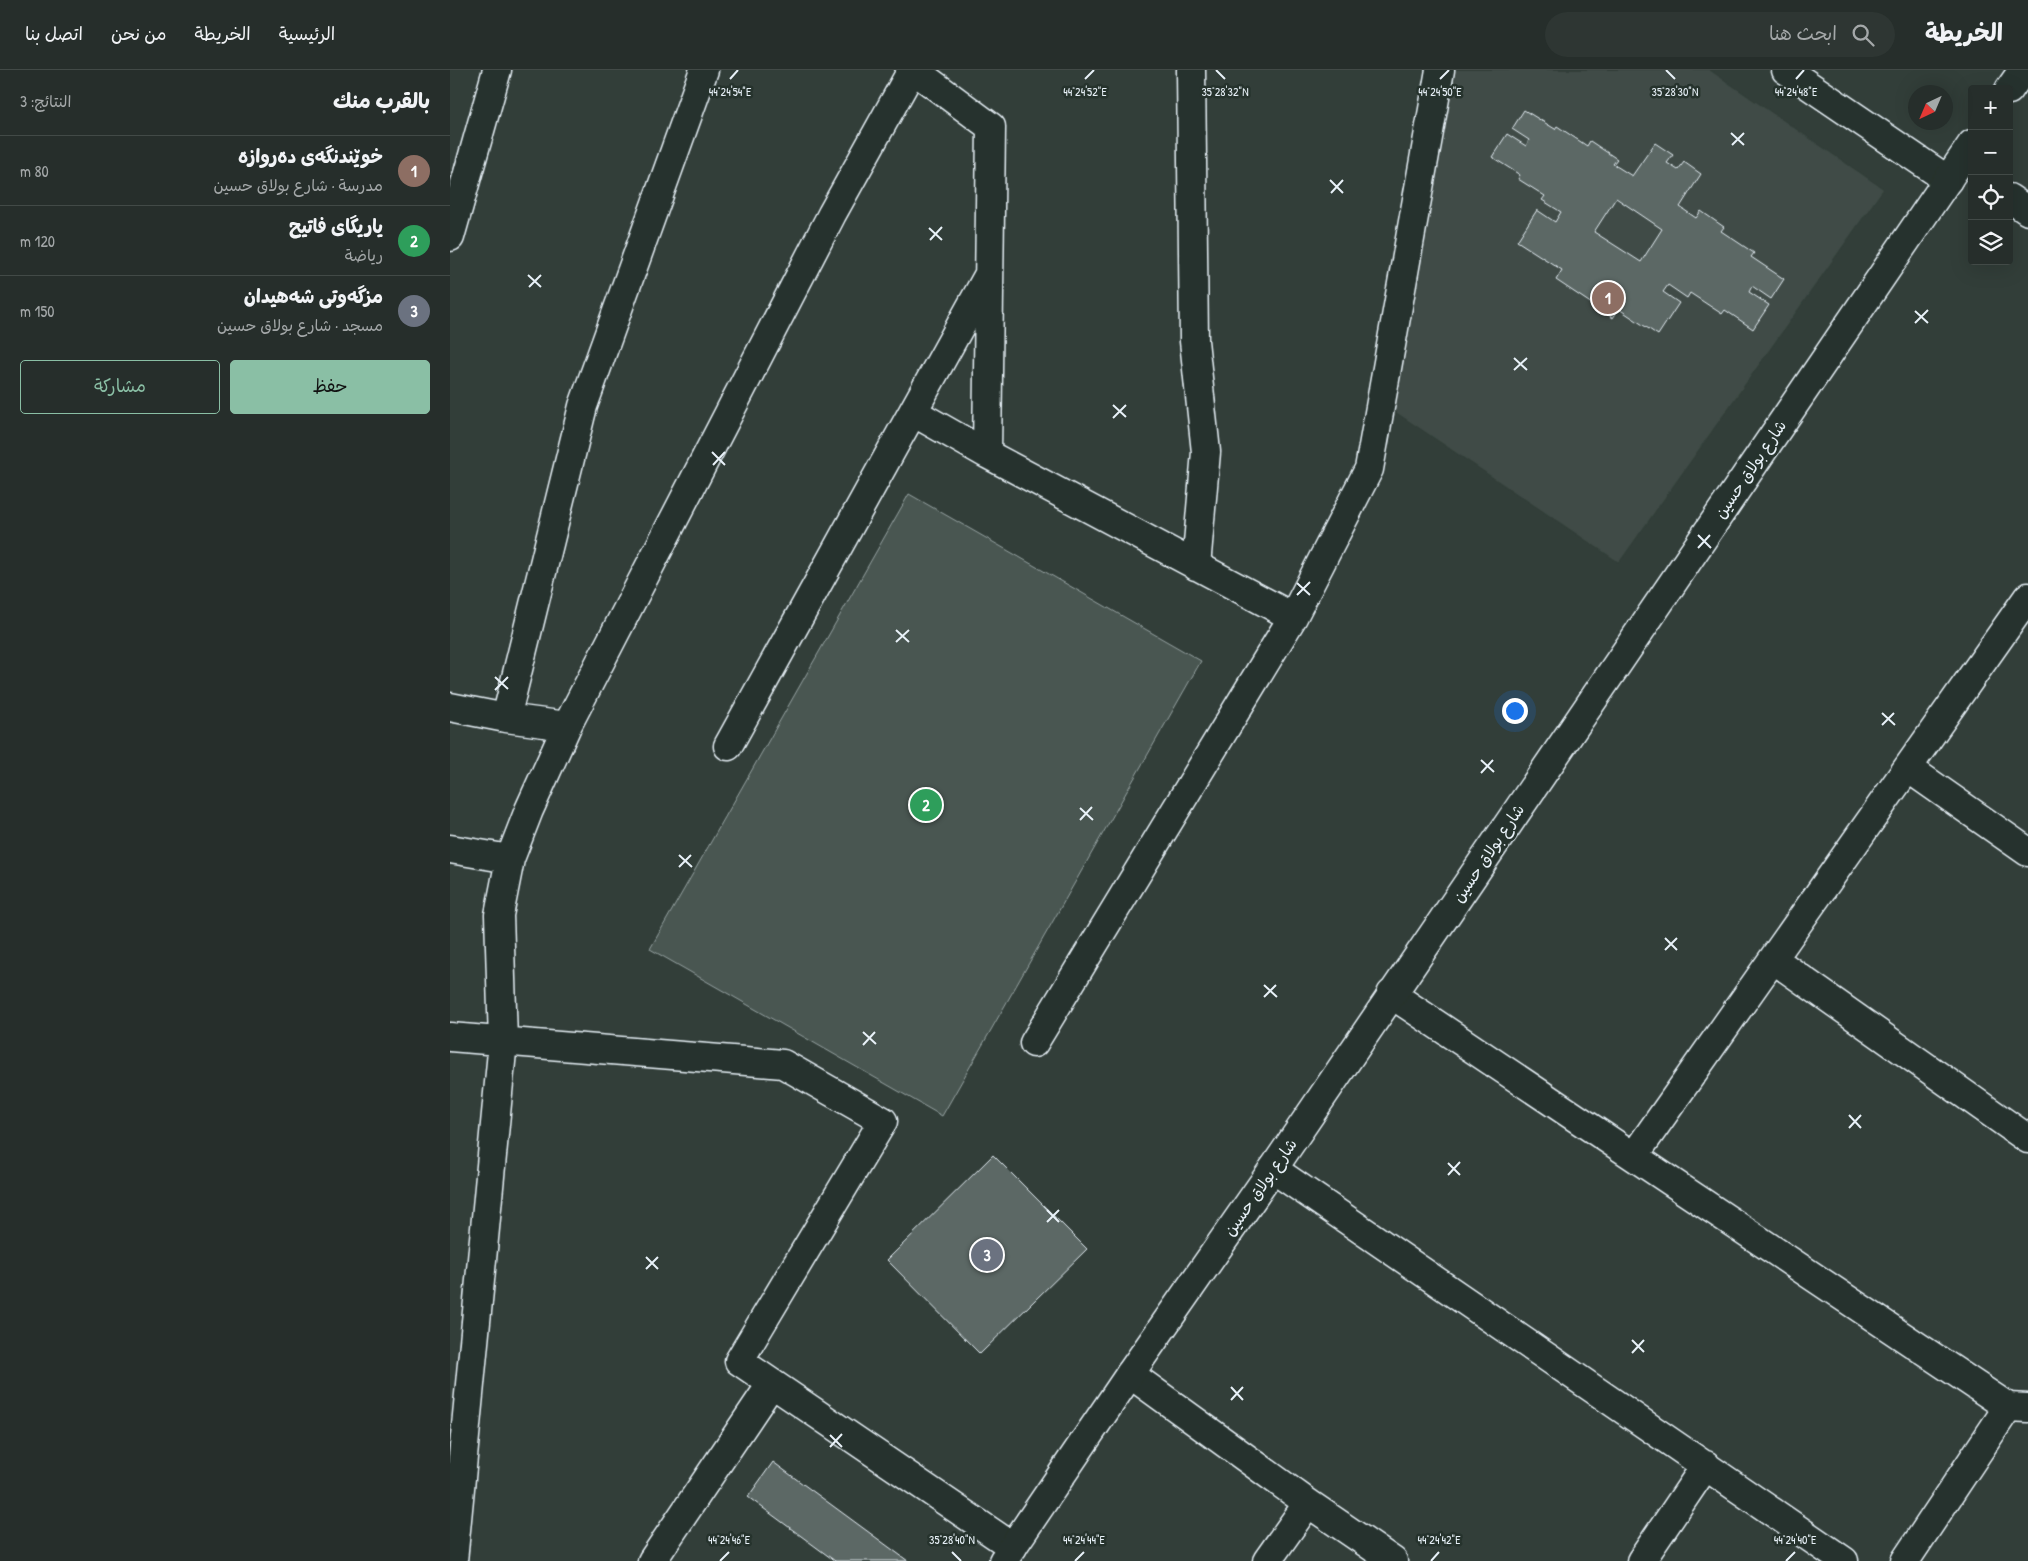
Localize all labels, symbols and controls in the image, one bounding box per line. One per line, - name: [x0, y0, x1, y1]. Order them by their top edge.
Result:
- search box: [1545, 12, 1895, 57]
- text: الخريطة: [1925, 16, 2003, 48]
- text: ابحث هنا: [1769, 20, 1837, 46]
- text: اتصل بنا: [25, 21, 83, 46]
- text: من نحن: [111, 21, 167, 46]
- text: الخريطة: [195, 21, 251, 46]
- text: الرئيسية: [279, 21, 335, 46]
- icon: search: [1849, 21, 1877, 49]
- text: 44°24'54"E: [709, 83, 752, 100]
- text: 44°24'52"E: [1063, 83, 1107, 100]
- text: 35°28'32"N: [1201, 83, 1249, 100]
- text: 44°24'50"E: [1418, 83, 1462, 100]
- text: 35°28'30"N: [1652, 83, 1698, 100]
- text: 44°24'48"E: [1775, 83, 1818, 100]
- north arrow: [1908, 85, 1953, 130]
- map controls: [1968, 85, 2013, 265]
- button: +: [1968, 85, 2013, 130]
- text: بالقرب منك: [333, 86, 430, 115]
- text: النتائج: 3: [20, 90, 71, 112]
- button: −: [1968, 130, 2013, 175]
- text: خوێندنگەی دەروازە: [238, 143, 383, 169]
- text: 80 m: [20, 160, 49, 182]
- text: 1: [411, 160, 417, 182]
- text: مدرسة · شارع بولاق حسين: [213, 174, 383, 196]
- button: locate: [1968, 175, 2013, 220]
- text: یاریگای فاتیح: [289, 213, 383, 239]
- button: layers: [1968, 220, 2013, 265]
- text: 120 m: [20, 230, 55, 252]
- text: 2: [410, 230, 418, 252]
- text: رياضة: [345, 244, 383, 266]
- pin: 1: [1592, 279, 1624, 317]
- text: مزگەوتی شەهیدان: [244, 283, 383, 309]
- text: 150 m: [20, 300, 54, 322]
- text: 3: [410, 300, 418, 322]
- text: مسجد · شارع بولاق حسين: [217, 314, 383, 336]
- button: مشاركة: [20, 360, 220, 414]
- button: حفظ: [230, 360, 430, 414]
- street label: شارع بولاق حسين: [1709, 415, 1792, 523]
- your location: [1502, 698, 1528, 724]
- pin: 2: [910, 786, 942, 824]
- street label: شارع بولاق حسين: [1447, 799, 1530, 907]
- street label: شارع بولاق حسين: [1218, 1134, 1303, 1241]
- pin: 3: [971, 1236, 1003, 1274]
- text: 44°24'46"E: [708, 1531, 751, 1548]
- text: 35°28'40"N: [929, 1531, 975, 1548]
- text: 44°24'44"E: [1063, 1531, 1106, 1548]
- text: 44°24'42"E: [1418, 1531, 1461, 1548]
- text: 44°24'40"E: [1774, 1531, 1817, 1548]

